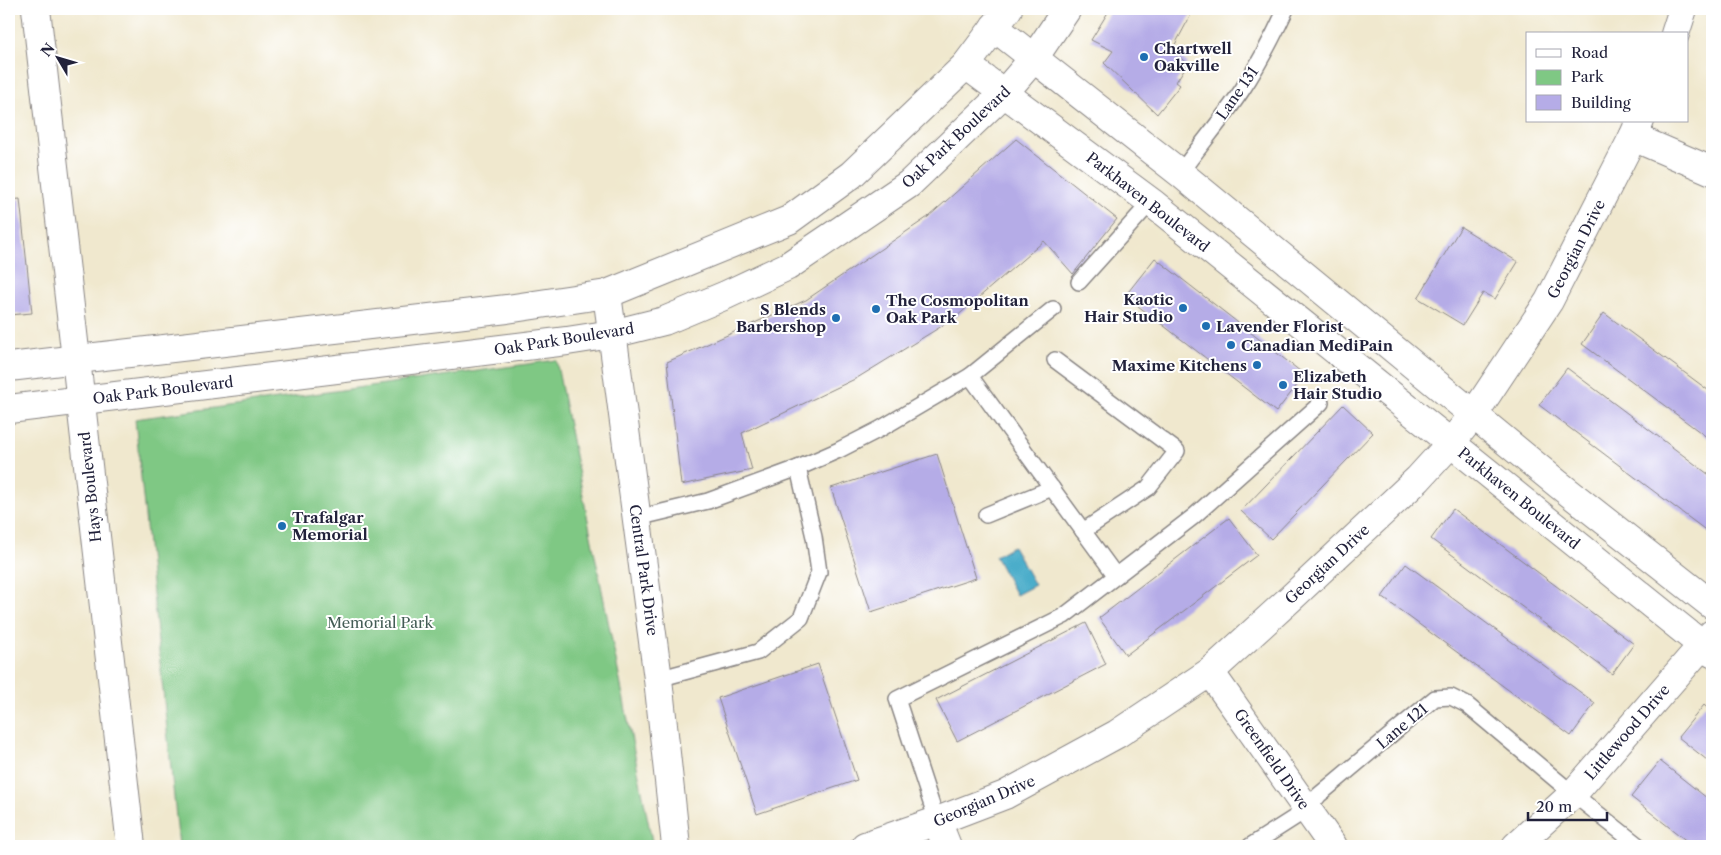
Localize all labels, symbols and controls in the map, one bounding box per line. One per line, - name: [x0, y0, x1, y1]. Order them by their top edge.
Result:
- north arrow: [32, 32, 82, 82]
- legend: [1526, 32, 1688, 122]
- place label: Chartwell Oakville: [1154, 39, 1232, 75]
- text: N: [37, 40, 59, 60]
- text: Road: [1571, 43, 1608, 62]
- marker: Chartwell Oakville: [1138, 51, 1150, 63]
- street label: Lane 131: [1212, 62, 1262, 123]
- text: Park: [1571, 67, 1605, 86]
- street label: Oak Park Boulevard: [898, 82, 1014, 192]
- text: Building: [1571, 93, 1631, 112]
- street label: Parkhaven Boulevard: [1083, 148, 1213, 256]
- street label: Georgian Drive: [1543, 196, 1609, 302]
- place label: Kaotic Hair Studio: [1084, 290, 1173, 326]
- place label: The Cosmopolitan Oak Park: [886, 291, 1030, 327]
- place label: S Blends Barbershop: [736, 300, 826, 336]
- marker: Kaotic Hair Studio: [1177, 302, 1189, 314]
- marker: The Cosmopolitan Oak Park: [870, 303, 882, 315]
- marker: S Blends Barbershop: [830, 312, 842, 324]
- place label: Lavender Florist: [1216, 317, 1343, 336]
- street label: Oak Park Boulevard: [493, 319, 635, 359]
- marker: Lavender Florist: [1200, 320, 1212, 332]
- place label: Canadian MediPain: [1241, 336, 1394, 355]
- marker: Canadian MediPain: [1225, 339, 1237, 351]
- place label: Maxime Kitchens: [1112, 356, 1247, 375]
- marker: Maxime Kitchens: [1251, 359, 1263, 371]
- place label: Elizabeth Hair Studio: [1293, 367, 1382, 403]
- street label: Oak Park Boulevard: [92, 372, 234, 408]
- marker: Elizabeth Hair Studio: [1277, 379, 1289, 391]
- street label: Hays Boulevard: [75, 431, 105, 543]
- street label: Parkhaven Boulevard: [1454, 443, 1584, 553]
- street label: Central Park Drive: [625, 503, 663, 637]
- place label: Trafalgar Memorial: [292, 508, 368, 544]
- marker: Trafalgar Memorial: [276, 520, 288, 532]
- street label: Georgian Drive: [1281, 520, 1373, 608]
- park label: Memorial Park: [327, 613, 434, 632]
- street label: Littlewood Drive: [1580, 680, 1674, 784]
- street label: Lane 121: [1373, 699, 1432, 753]
- street label: Greenfield Drive: [1230, 705, 1314, 813]
- street label: Georgian Drive: [930, 771, 1038, 831]
- scale bar: [1528, 790, 1607, 822]
- text: 20 m: [1536, 797, 1572, 816]

